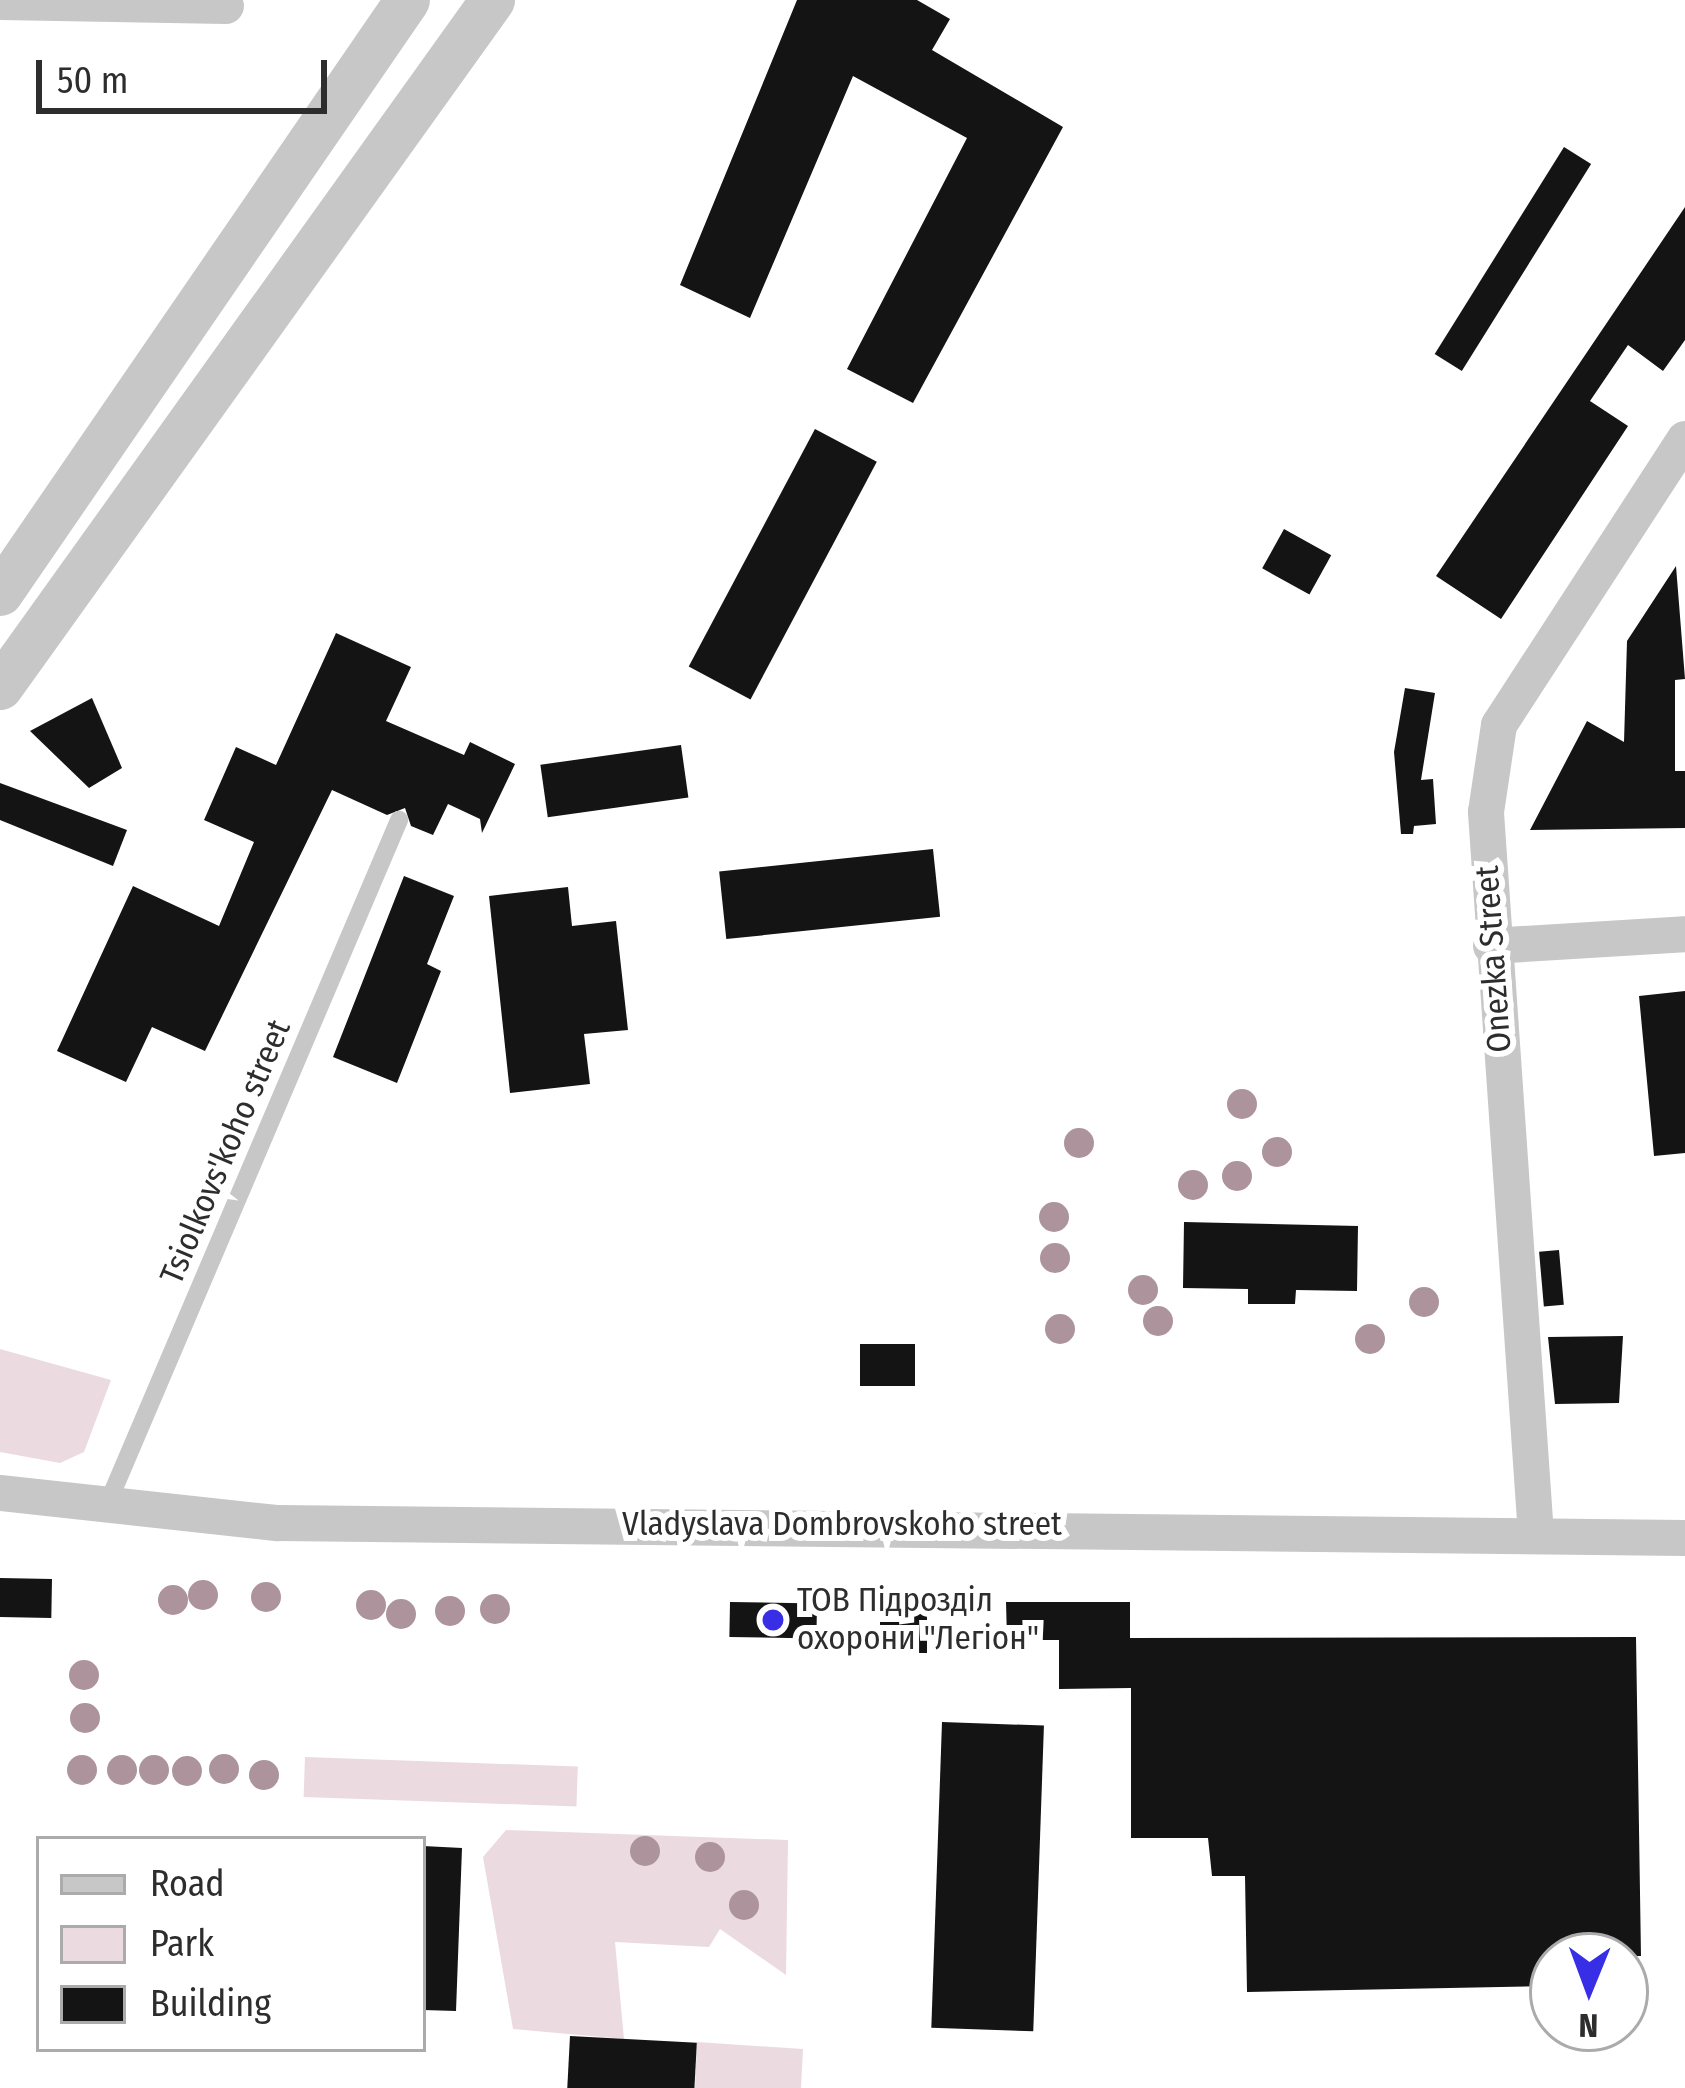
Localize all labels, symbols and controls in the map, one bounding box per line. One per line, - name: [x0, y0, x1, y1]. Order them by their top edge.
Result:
- scale bar: [42, 36, 333, 110]
- text: 50 m: [57, 59, 128, 103]
- street label: Onezka Street: [1468, 864, 1520, 1054]
- street label: Tsiolkovs'koho street: [152, 1014, 300, 1290]
- street label: Vladyslava Dombrovskoho street: [622, 1505, 1062, 1545]
- place label: ТОВ Підрозділ охорони "Легіон": [797, 1581, 1039, 1659]
- marker: ТОВ Підрозділ охорони "Легіон": [760, 1607, 786, 1633]
- legend: [36, 1836, 426, 2052]
- text: Road: [150, 1862, 225, 1906]
- text: Park: [150, 1922, 214, 1966]
- north arrow: [1529, 1932, 1649, 2052]
- text: Building: [150, 1982, 271, 2026]
- text: N: [1578, 2005, 1599, 2045]

